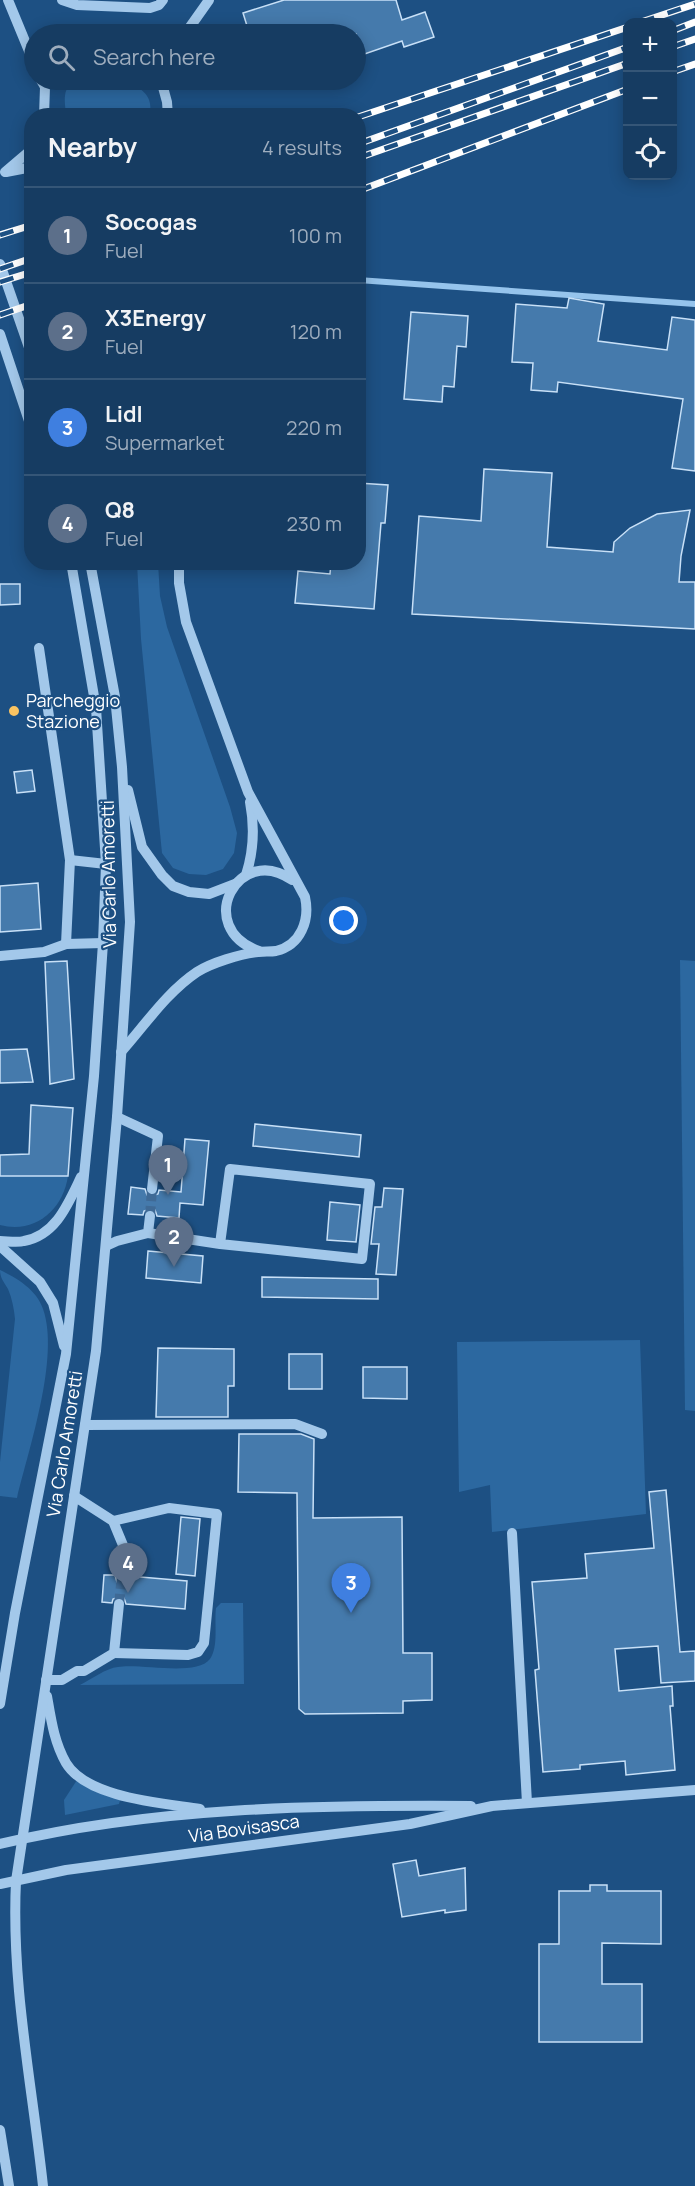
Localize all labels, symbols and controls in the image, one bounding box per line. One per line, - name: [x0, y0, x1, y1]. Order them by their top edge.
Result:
- map controls: [623, 18, 677, 180]
- button: +: [623, 18, 677, 72]
- search box: [24, 24, 366, 90]
- icon: search: [45, 41, 78, 74]
- text: Search here: [93, 42, 215, 72]
- button: −: [623, 72, 677, 126]
- button: locate: [623, 126, 677, 180]
- text: Nearby: [48, 129, 137, 165]
- text: 4 results: [262, 134, 342, 161]
- text: Socogas: [105, 207, 197, 237]
- text: 1: [63, 222, 72, 249]
- text: 100 m: [289, 222, 342, 249]
- text: Fuel: [105, 237, 143, 264]
- text: X3Energy: [105, 303, 206, 333]
- text: 2: [62, 318, 73, 345]
- text: 120 m: [290, 318, 342, 345]
- text: Fuel: [105, 333, 143, 360]
- text: Lidl: [105, 399, 143, 429]
- text: 3: [62, 414, 73, 441]
- text: 220 m: [286, 414, 342, 441]
- text: Supermarket: [105, 429, 225, 456]
- text: Q8: [105, 495, 135, 525]
- text: 4: [61, 510, 74, 537]
- text: 230 m: [286, 510, 342, 537]
- text: Fuel: [105, 525, 143, 552]
- place label: Parcheggio Stazione: [26, 688, 120, 733]
- marker: Parcheggio Stazione: [7, 704, 21, 718]
- street label: Via Carlo Amoretti: [95, 800, 121, 948]
- your location: [329, 906, 358, 935]
- pin: 1: [148, 1146, 188, 1195]
- pin: 2: [154, 1218, 194, 1267]
- street label: Via Carlo Amoretti: [41, 1369, 87, 1519]
- pin: 4: [108, 1544, 148, 1593]
- pin: 3: [332, 1564, 370, 1613]
- street label: Via Bovisasca: [187, 1808, 301, 1848]

